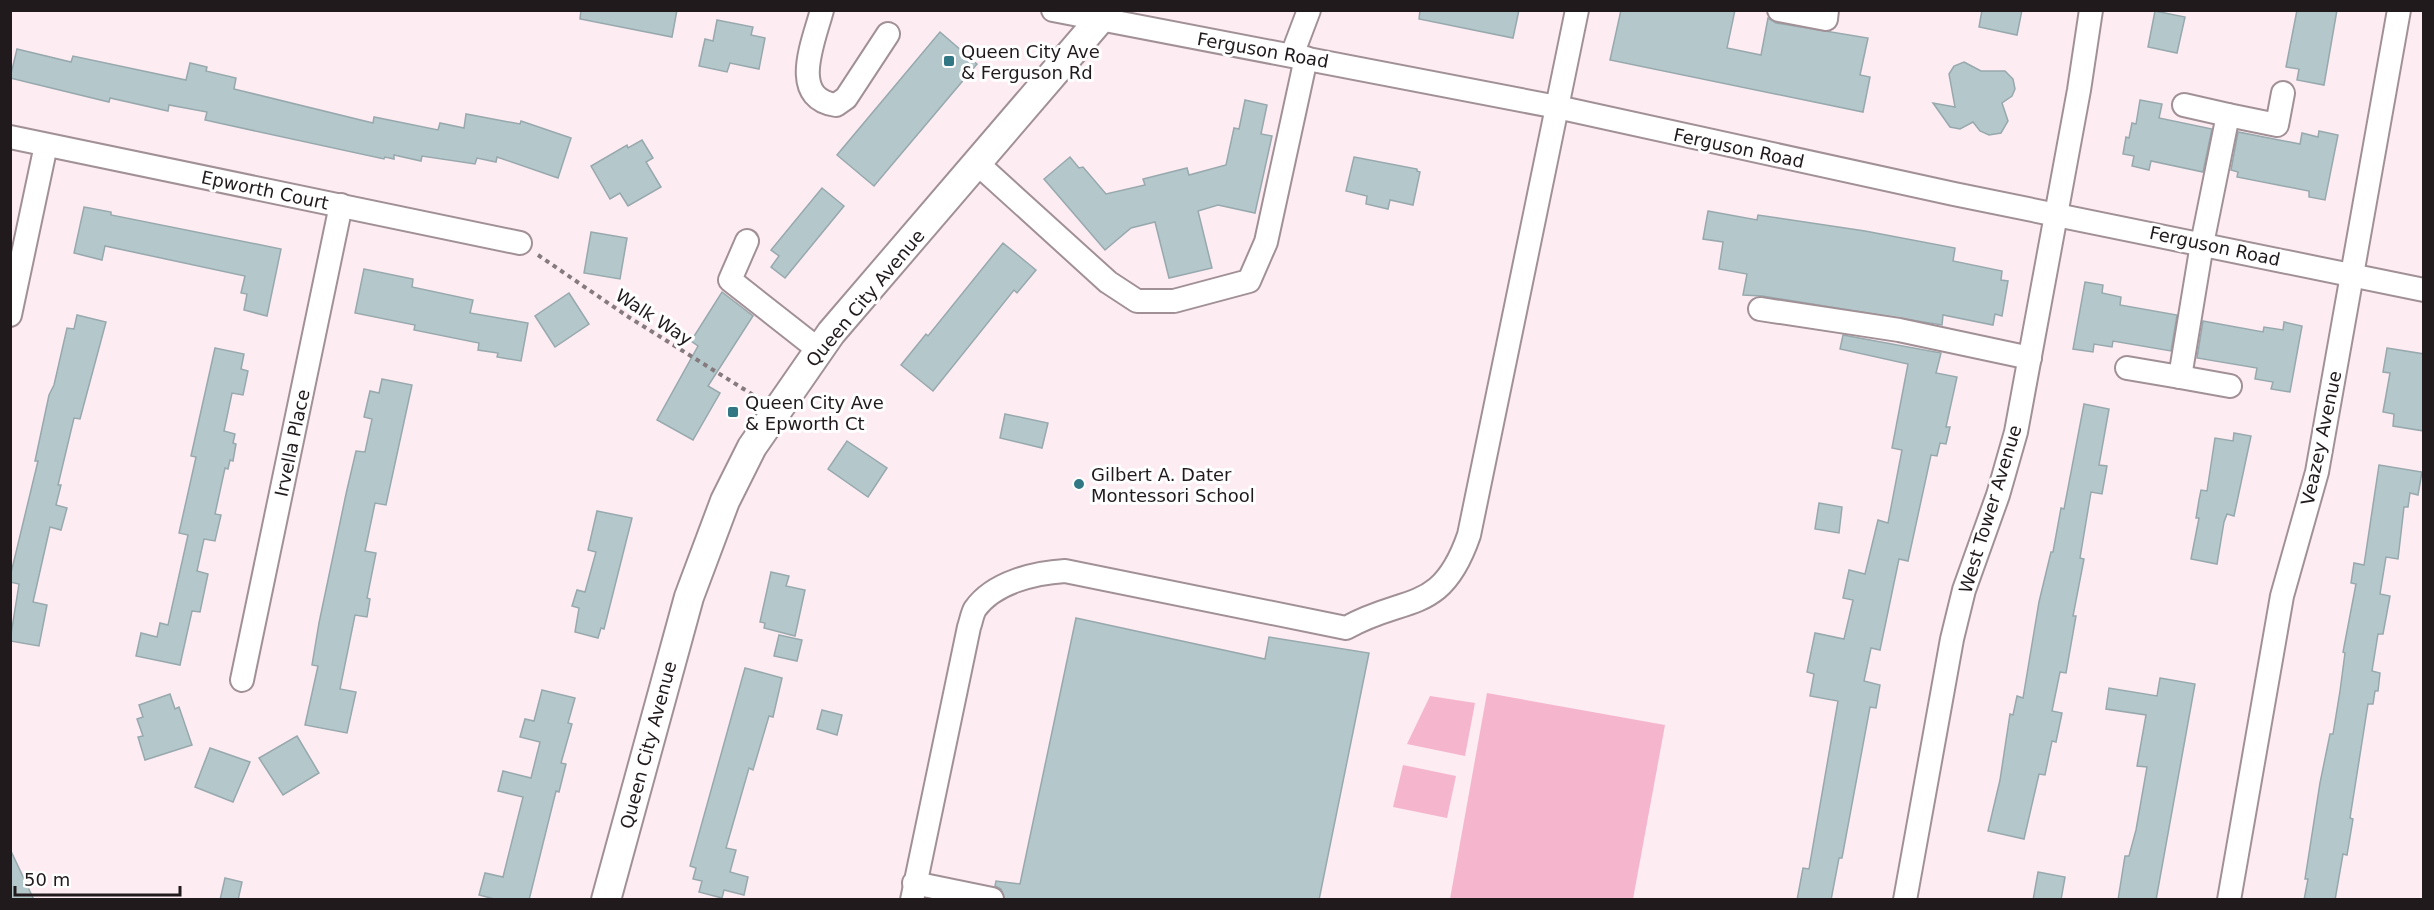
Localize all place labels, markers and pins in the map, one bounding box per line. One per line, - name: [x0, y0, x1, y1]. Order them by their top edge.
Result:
- place label: Queen City Ave & Ferguson Rd: [961, 41, 1100, 83]
- marker: Queen City Ave & Ferguson Rd: [942, 54, 956, 68]
- place label: Queen City Ave & Epworth Ct: [745, 392, 884, 434]
- marker: Queen City Ave & Epworth Ct: [726, 405, 740, 419]
- place label: Gilbert A. Dater Montessori School: [1091, 464, 1255, 506]
- marker: Gilbert A. Dater Montessori School: [1072, 477, 1086, 491]

